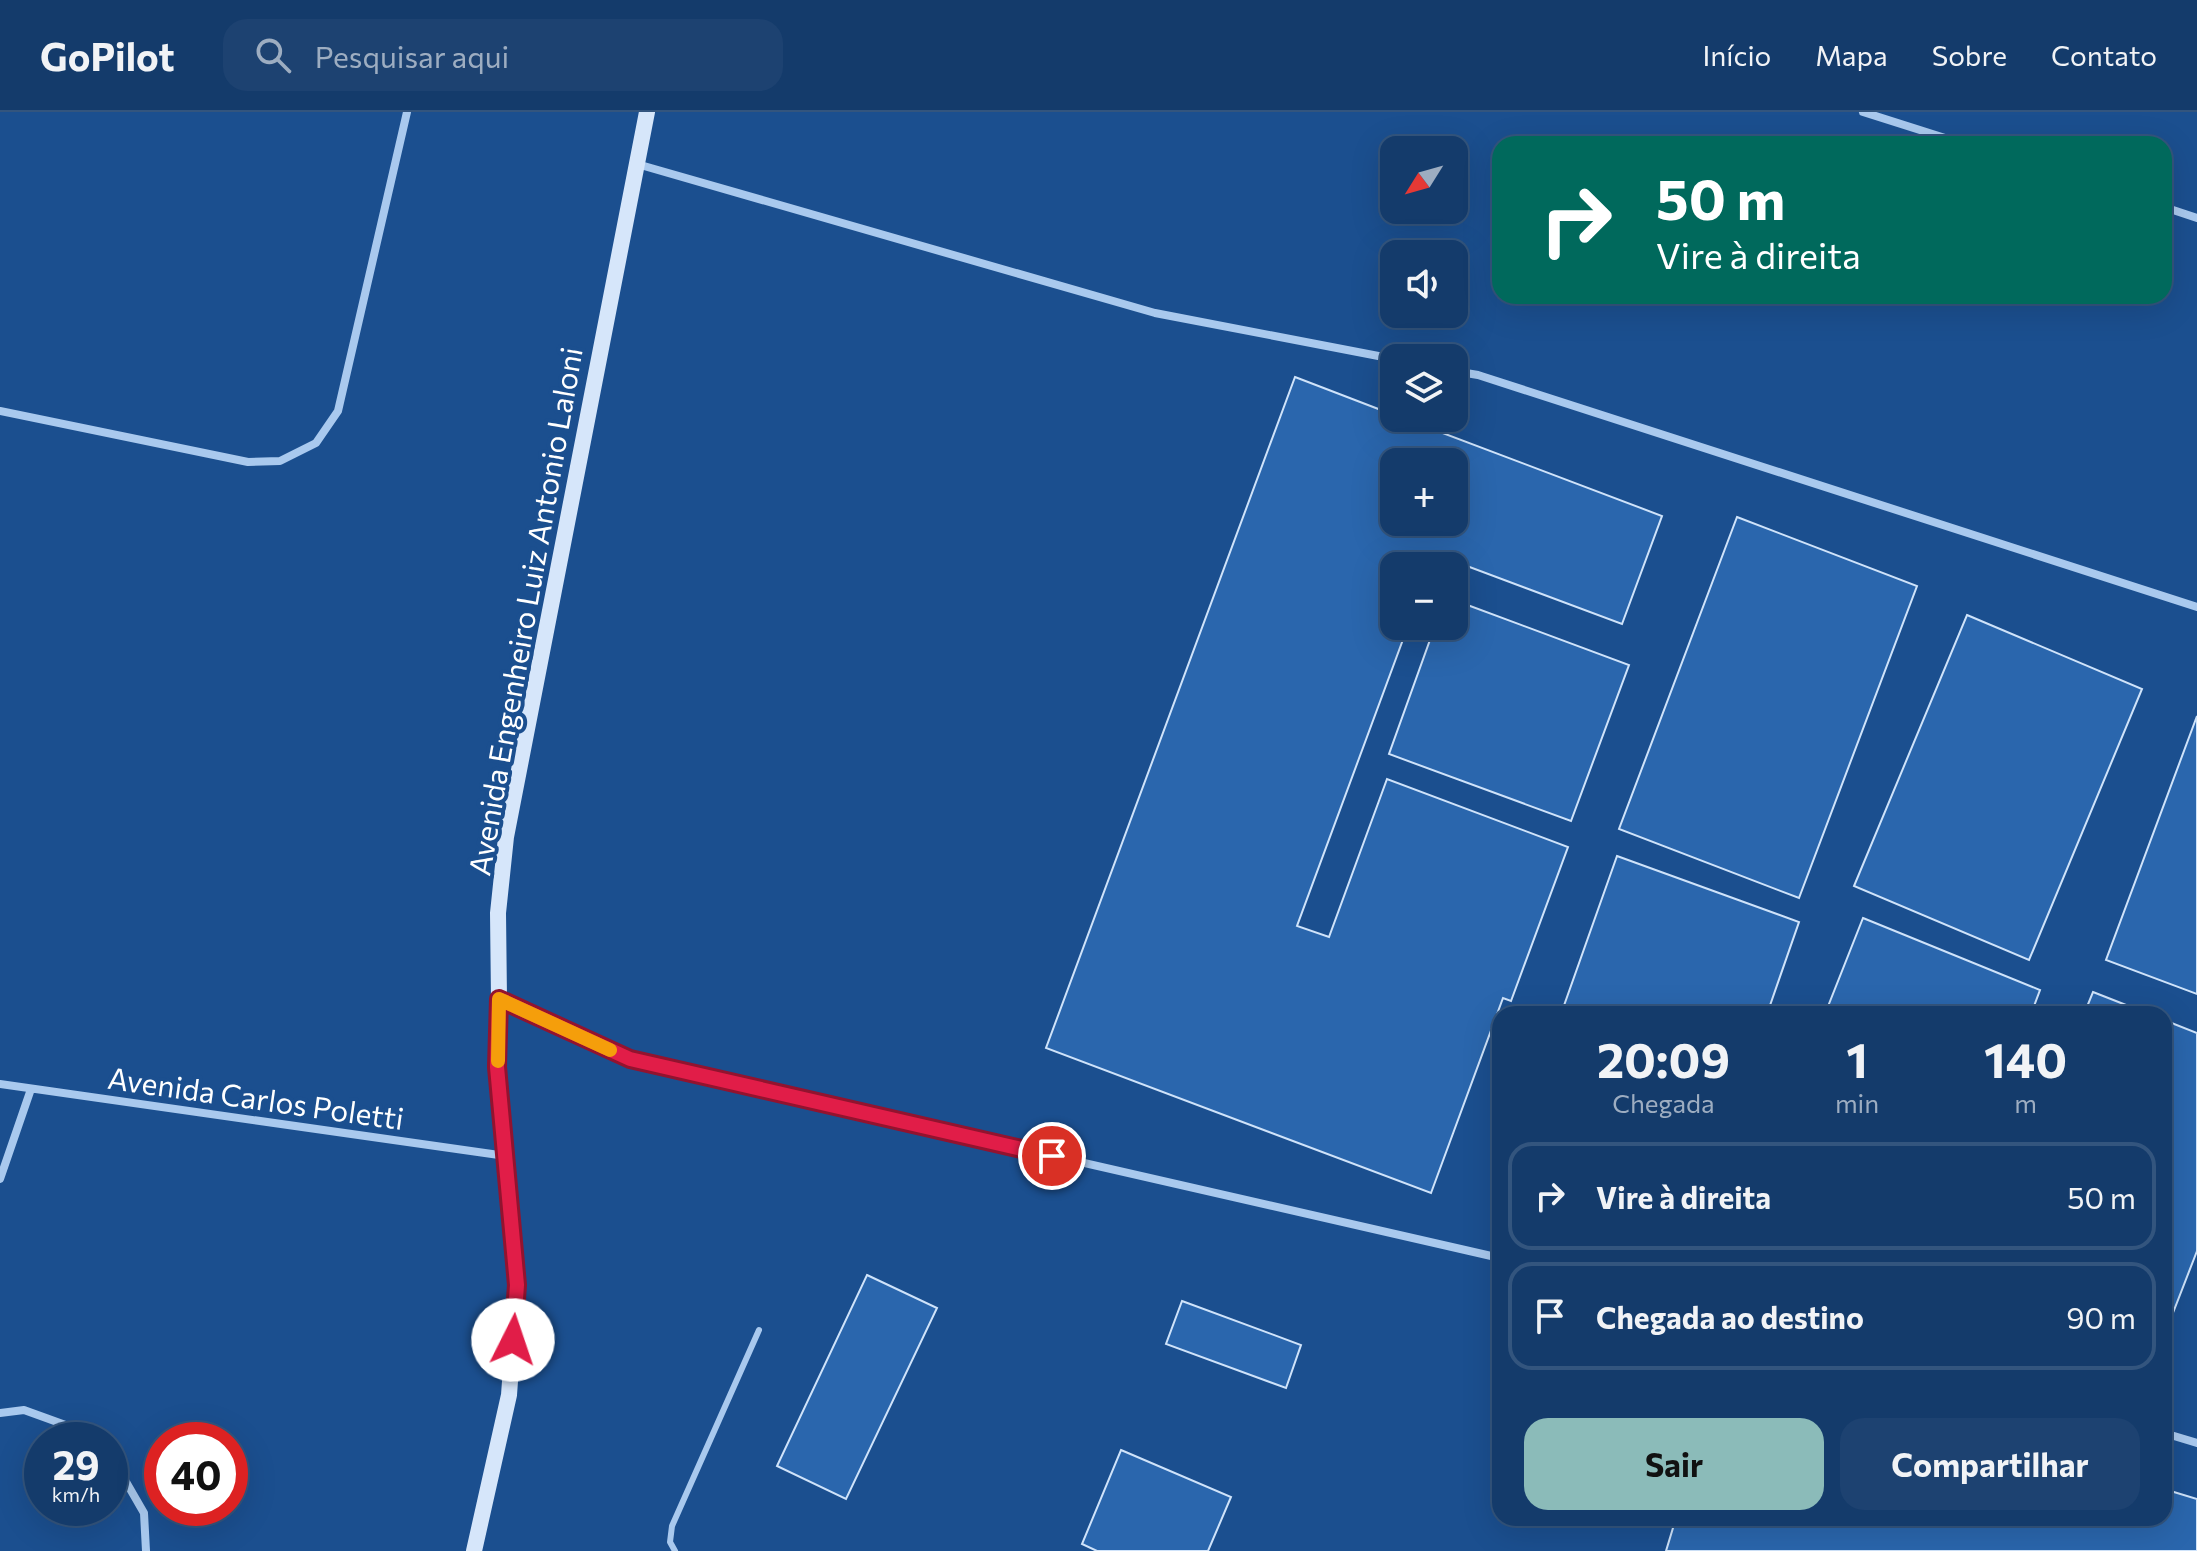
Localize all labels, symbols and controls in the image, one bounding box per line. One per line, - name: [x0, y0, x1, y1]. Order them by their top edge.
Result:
- search box: [223, 19, 783, 91]
- text: GoPilot: [40, 32, 175, 79]
- icon: search: [251, 33, 295, 77]
- text: Pesquisar aqui: [315, 37, 509, 74]
- text: Início: [1702, 38, 1771, 72]
- text: Mapa: [1815, 38, 1888, 72]
- text: Sobre: [1932, 38, 2007, 72]
- text: Contato: [2051, 38, 2157, 72]
- north arrow: [1380, 136, 1468, 224]
- map controls: [1380, 136, 1468, 640]
- text: 50 m: [1656, 163, 1785, 232]
- icon: right: [1524, 168, 1628, 272]
- text: Vire à direita: [1656, 232, 1861, 276]
- button: sound: [1380, 240, 1468, 328]
- street label: Avenida Engenheiro Luiz Antonio Laloni: [459, 344, 589, 878]
- button: layers: [1380, 344, 1468, 432]
- button: +: [1380, 448, 1468, 536]
- button: −: [1380, 552, 1468, 640]
- text: 20:09: [1597, 1029, 1730, 1088]
- text: 1: [1846, 1029, 1868, 1088]
- text: 140: [1984, 1029, 2067, 1088]
- street label: Avenida Carlos Poletti: [106, 1058, 406, 1136]
- text: Chegada: [1612, 1087, 1715, 1118]
- text: min: [1835, 1087, 1879, 1118]
- text: m: [2014, 1087, 2037, 1118]
- pin: [1018, 1122, 1086, 1190]
- icon: arrive: [1030, 1134, 1074, 1178]
- icon: right: [1528, 1174, 1572, 1218]
- text: Vire à direita: [1596, 1178, 1771, 1215]
- text: 50 m: [2067, 1178, 2136, 1215]
- icon: arrive: [1528, 1294, 1572, 1338]
- position arrow: [471, 1298, 555, 1382]
- text: Chegada ao destino: [1596, 1298, 1864, 1335]
- text: 90 m: [2066, 1298, 2136, 1335]
- button: Sair: [1524, 1418, 1824, 1510]
- button: Compartilhar: [1840, 1418, 2140, 1510]
- speed limit sign: 40: [144, 1422, 248, 1526]
- text: 29: [52, 1439, 100, 1488]
- text: km/h: [52, 1482, 100, 1506]

